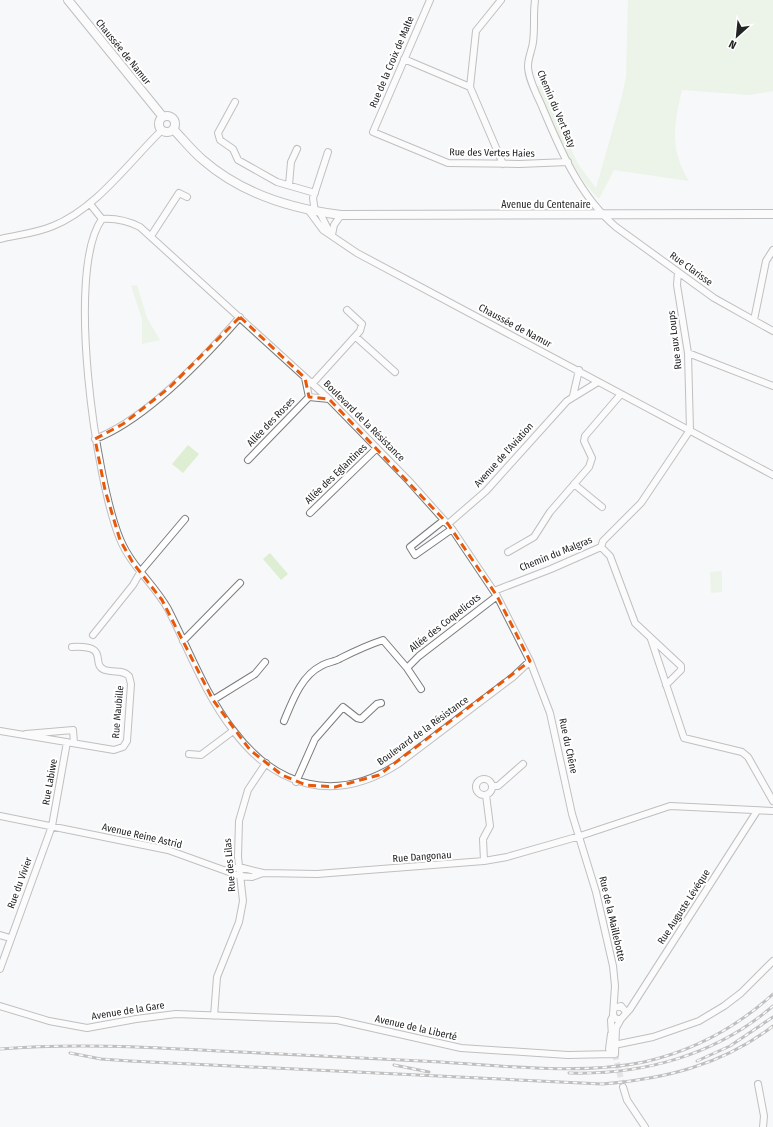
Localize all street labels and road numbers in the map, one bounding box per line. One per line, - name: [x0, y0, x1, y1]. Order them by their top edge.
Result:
- street label: Rue de la Croix de Malte: [367, 14, 417, 110]
- street label: Chaussée de Namur: [93, 17, 153, 88]
- street label: Chemin du Vert Baty: [534, 68, 578, 150]
- street label: Rue des Vertes Haies: [449, 146, 535, 160]
- street label: Avenue du Centenaire: [501, 199, 591, 211]
- street label: Rue Clarisse: [667, 249, 715, 289]
- street label: Chaussée de Namur: [476, 302, 554, 351]
- street label: Rue aux Loups: [665, 310, 685, 370]
- street label: Boulevard de la Résistance: [321, 378, 407, 464]
- street label: Allée des Roses: [245, 395, 297, 449]
- street label: Avenue de l'Aviation: [472, 420, 536, 490]
- street label: Allée des Eglantines: [302, 441, 370, 507]
- street label: Chemin du Malgras: [518, 534, 594, 574]
- street label: Allée des Coquelicots: [407, 591, 483, 655]
- street label: Rue Maubille: [110, 685, 126, 739]
- street label: Boulevard de la Résistance: [375, 694, 471, 768]
- street label: Rue du Chêne: [556, 717, 580, 775]
- street label: Rue Labiwe: [40, 758, 60, 806]
- street label: Avenue Reine Astrid: [101, 821, 183, 851]
- street label: Rue des Lilas: [222, 838, 238, 892]
- street label: Rue Dangonau: [392, 849, 452, 865]
- street label: Rue du Vivier: [5, 855, 35, 910]
- street label: Rue Auguste Lévéque: [655, 867, 713, 947]
- street label: Rue de la Maillebotte: [596, 875, 628, 963]
- street label: Avenue de la Gare: [91, 999, 165, 1023]
- street label: Avenue de la Liberté: [374, 1013, 458, 1043]

